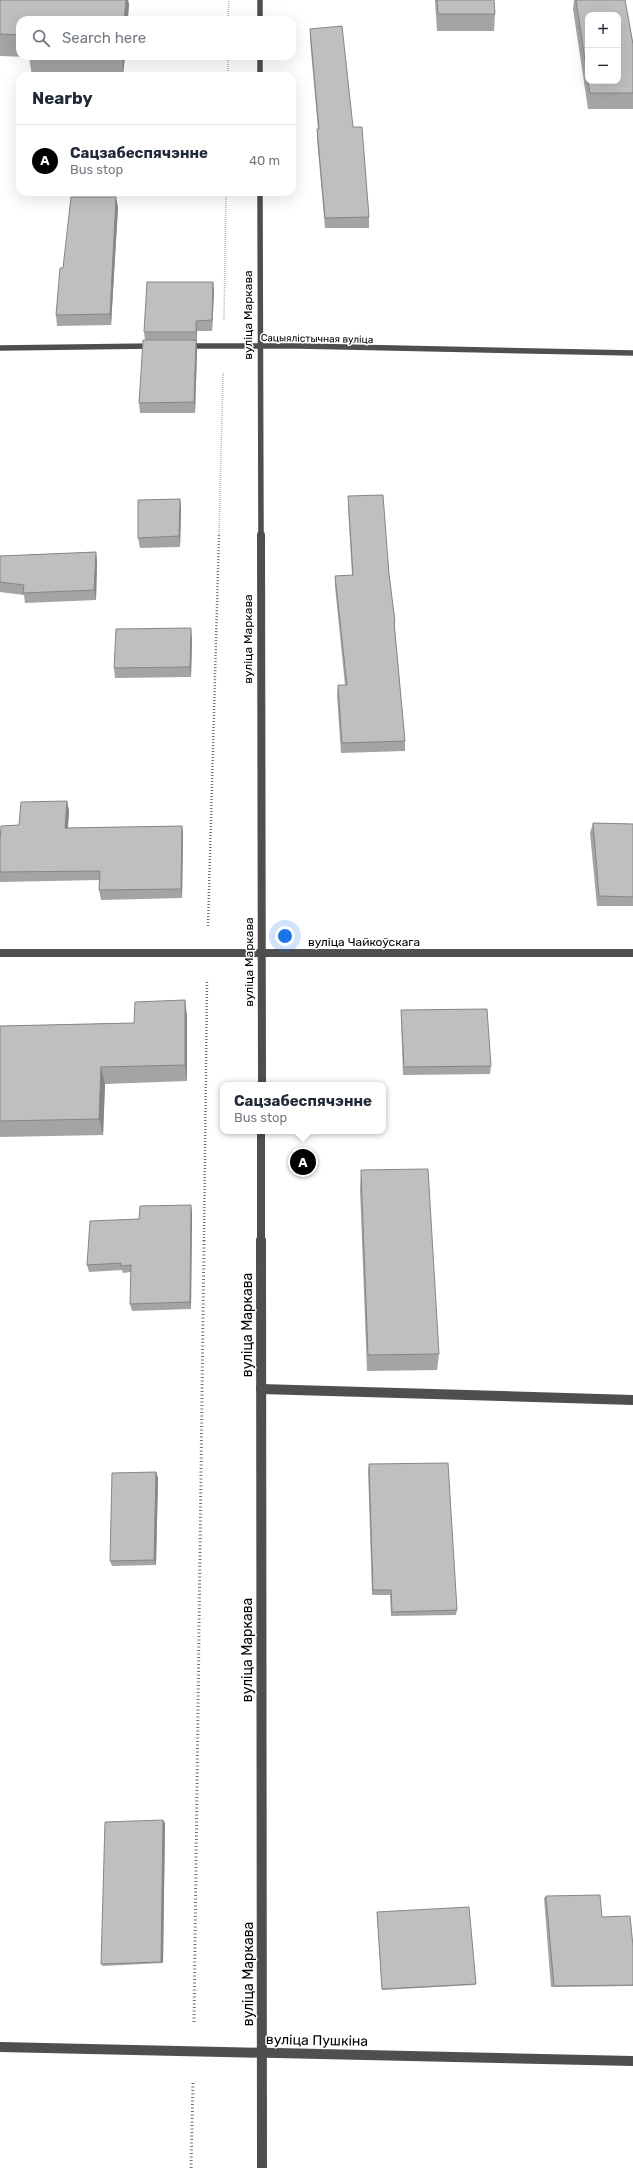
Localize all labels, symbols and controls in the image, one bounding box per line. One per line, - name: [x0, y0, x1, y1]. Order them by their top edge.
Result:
- map controls: [585, 12, 621, 84]
- button: +: [585, 12, 621, 48]
- search box: [16, 16, 296, 60]
- icon: search: [30, 27, 52, 49]
- text: Search here: [62, 29, 146, 47]
- button: −: [585, 48, 621, 84]
- text: Nearby: [32, 88, 93, 108]
- text: Сацзабеспячэнне: [70, 144, 208, 162]
- text: A: [40, 153, 50, 168]
- text: 40 m: [249, 153, 280, 168]
- text: Bus stop: [70, 162, 123, 177]
- street label: вуліца Маркава: [241, 270, 255, 360]
- street label: Сацыялістычная вуліца: [261, 332, 373, 346]
- street label: вуліца Маркава: [241, 594, 255, 684]
- street label: вуліца Маркава: [242, 917, 256, 1007]
- your location: [275, 926, 295, 946]
- street label: вуліца Чайкоўскага: [308, 935, 420, 949]
- popup: [220, 1082, 386, 1134]
- text: Сацзабеспячэнне: [234, 1092, 372, 1110]
- text: Bus stop: [234, 1110, 287, 1125]
- pin: A: [290, 1147, 316, 1177]
- street label: вуліца Маркава: [239, 1273, 256, 1377]
- street label: вуліца Маркава: [239, 1598, 256, 1702]
- street label: вуліца Маркава: [240, 1922, 257, 2026]
- street label: вуліца Пушкіна: [266, 2031, 368, 2050]

